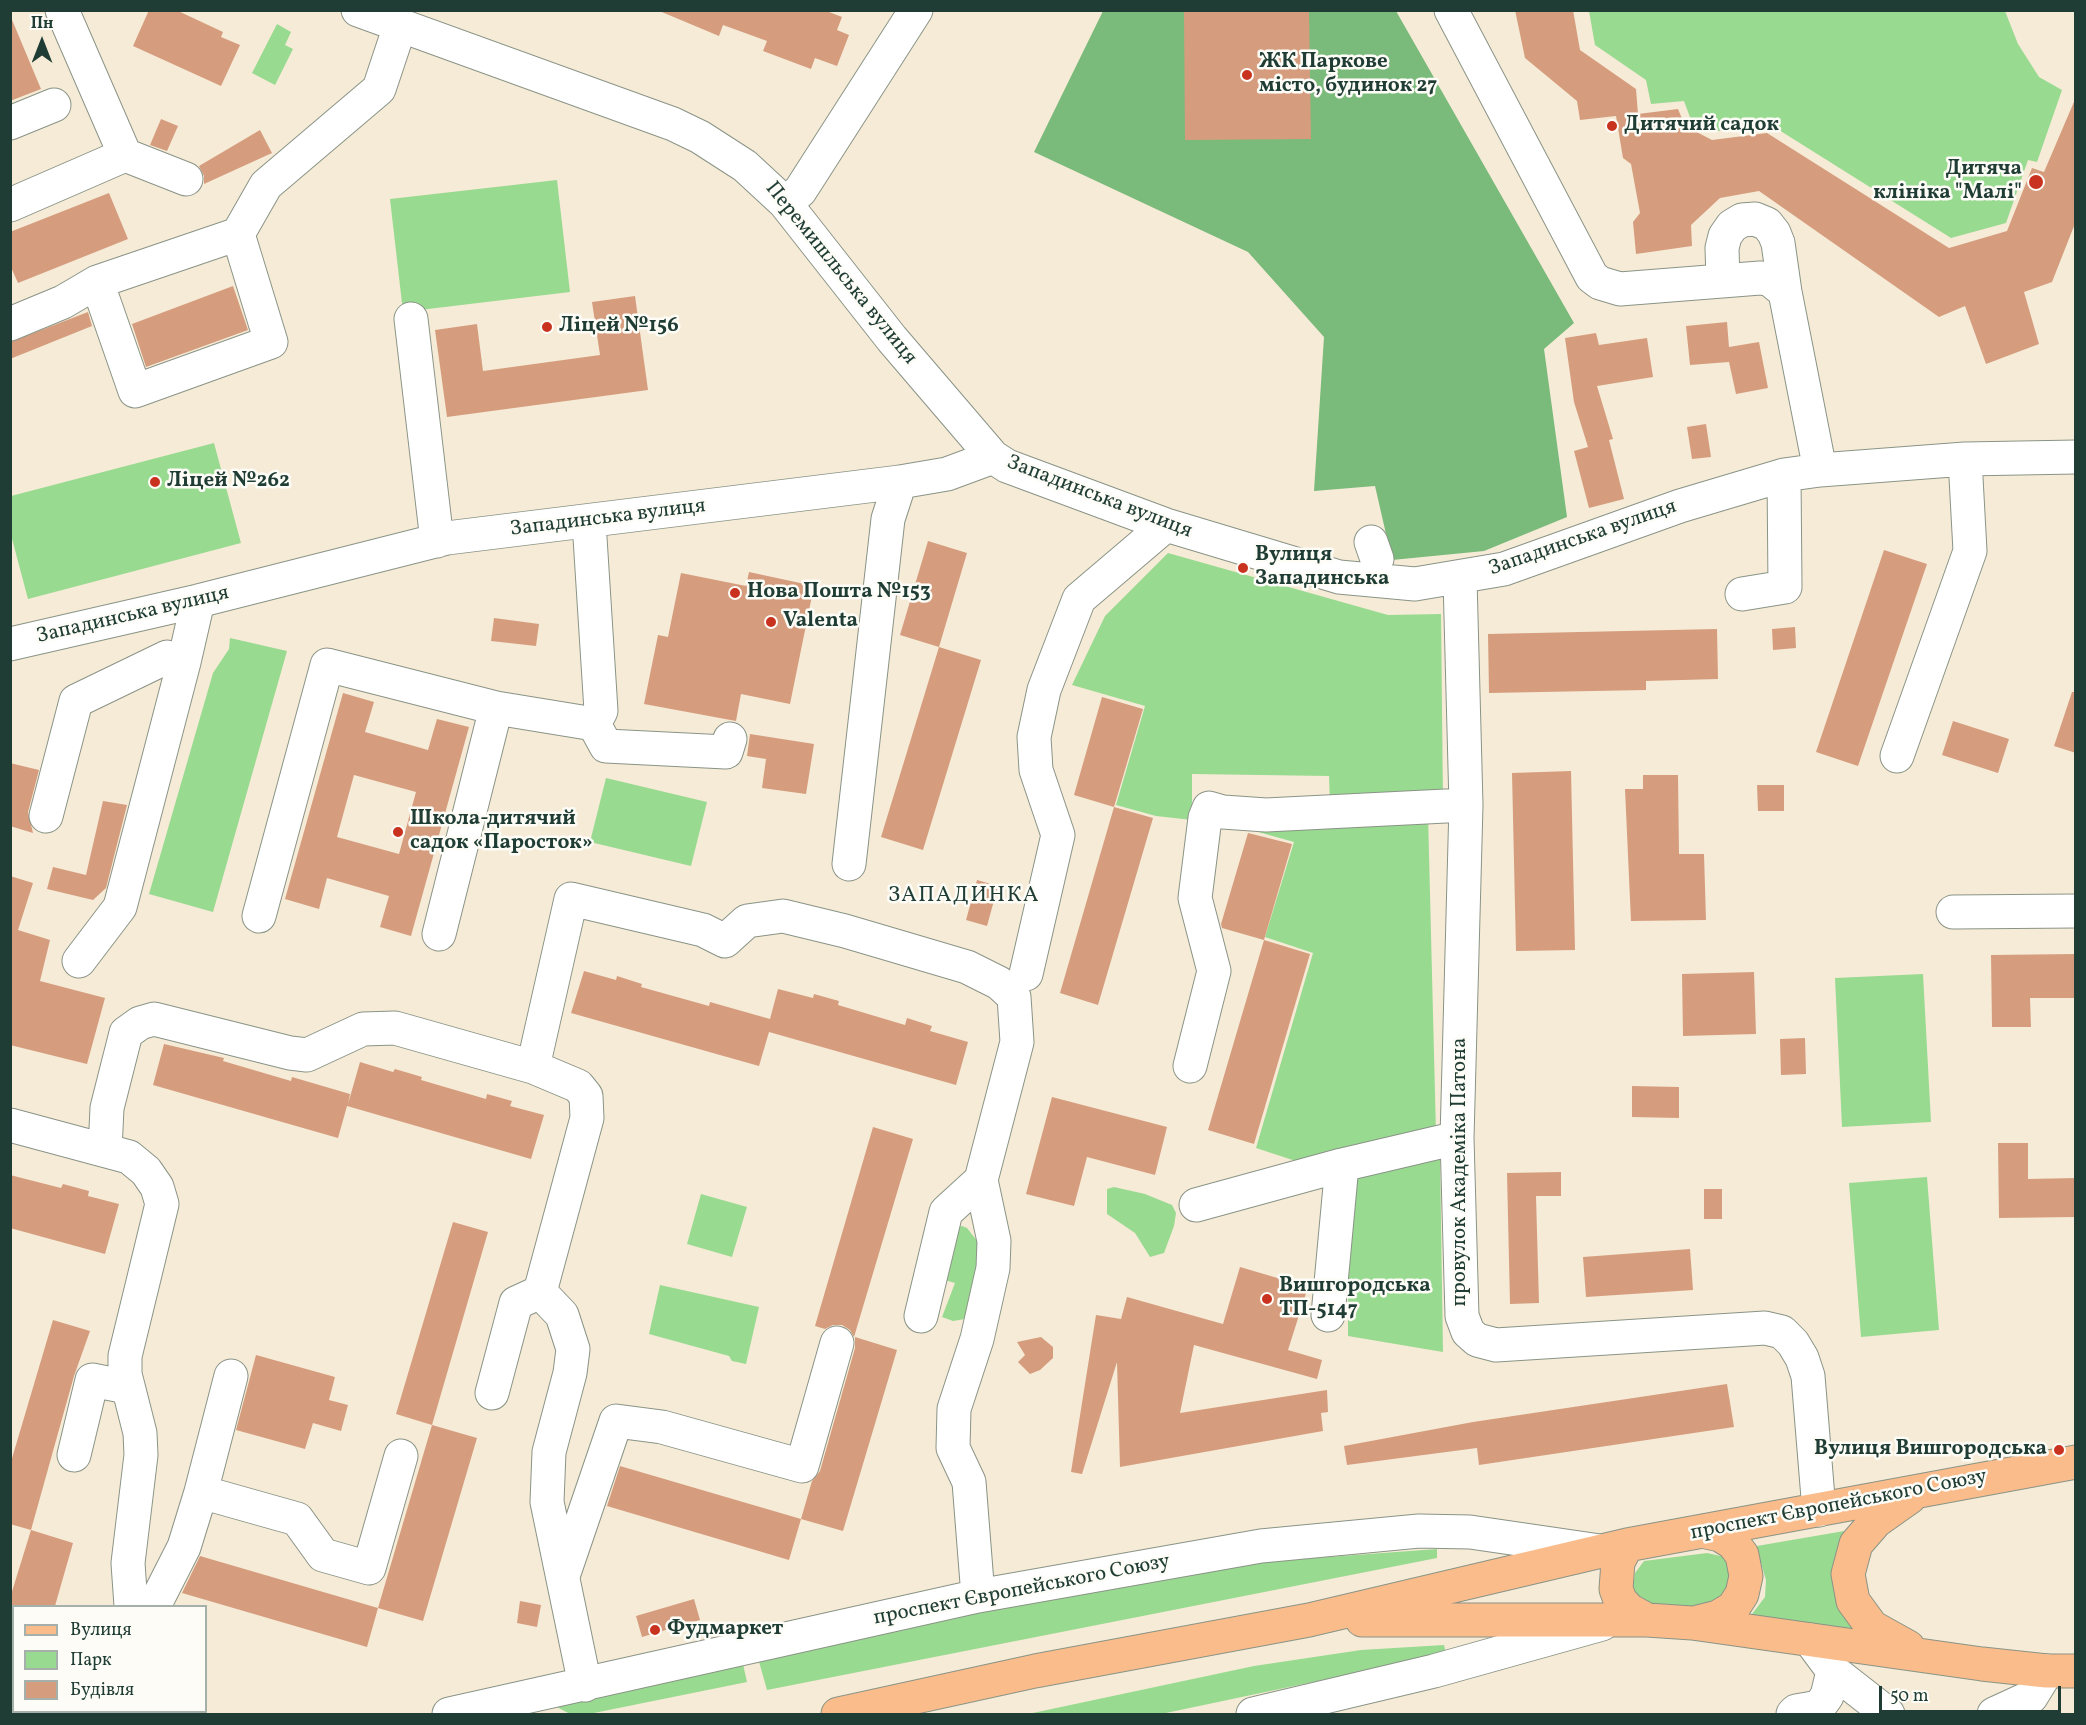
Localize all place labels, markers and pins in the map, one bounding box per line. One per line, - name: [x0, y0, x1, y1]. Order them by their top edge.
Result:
- place label: ЖК Паркове місто, будинок 27: [1259, 50, 1437, 100]
- marker: ЖК Паркове місто, будинок 27: [1240, 68, 1254, 82]
- place label: Дитячий садок: [1624, 113, 1779, 139]
- marker: Дитячий садок: [1605, 119, 1619, 133]
- place label: Дитяча клініка "Малі": [1873, 157, 2022, 207]
- marker: Дитяча клініка "Малі": [2027, 173, 2045, 191]
- place label: Ліцей №156: [559, 314, 679, 340]
- marker: Ліцей №156: [540, 320, 554, 334]
- place label: Ліцей №262: [167, 469, 290, 495]
- marker: Ліцей №262: [148, 475, 162, 489]
- place label: Вулиця Западинська: [1255, 543, 1389, 593]
- marker: Вулиця Западинська: [1236, 561, 1250, 575]
- place label: Нова Пошта №153: [747, 580, 931, 606]
- marker: Нова Пошта №153: [728, 586, 742, 600]
- place label: Valenta: [783, 609, 858, 635]
- marker: Valenta: [764, 615, 778, 629]
- place label: Школа-дитячий садок «Паросток»: [410, 807, 593, 857]
- marker: Школа-дитячий садок «Паросток»: [391, 825, 405, 839]
- place label: Вишгородська ТП-5147: [1279, 1274, 1431, 1324]
- marker: Вишгородська ТП-5147: [1260, 1292, 1274, 1306]
- place label: Вулиця Вишгородська: [1814, 1437, 2047, 1463]
- marker: Вулиця Вишгородська: [2052, 1443, 2066, 1457]
- place label: Фудмаркет: [667, 1617, 783, 1643]
- marker: Фудмаркет: [648, 1623, 662, 1637]

